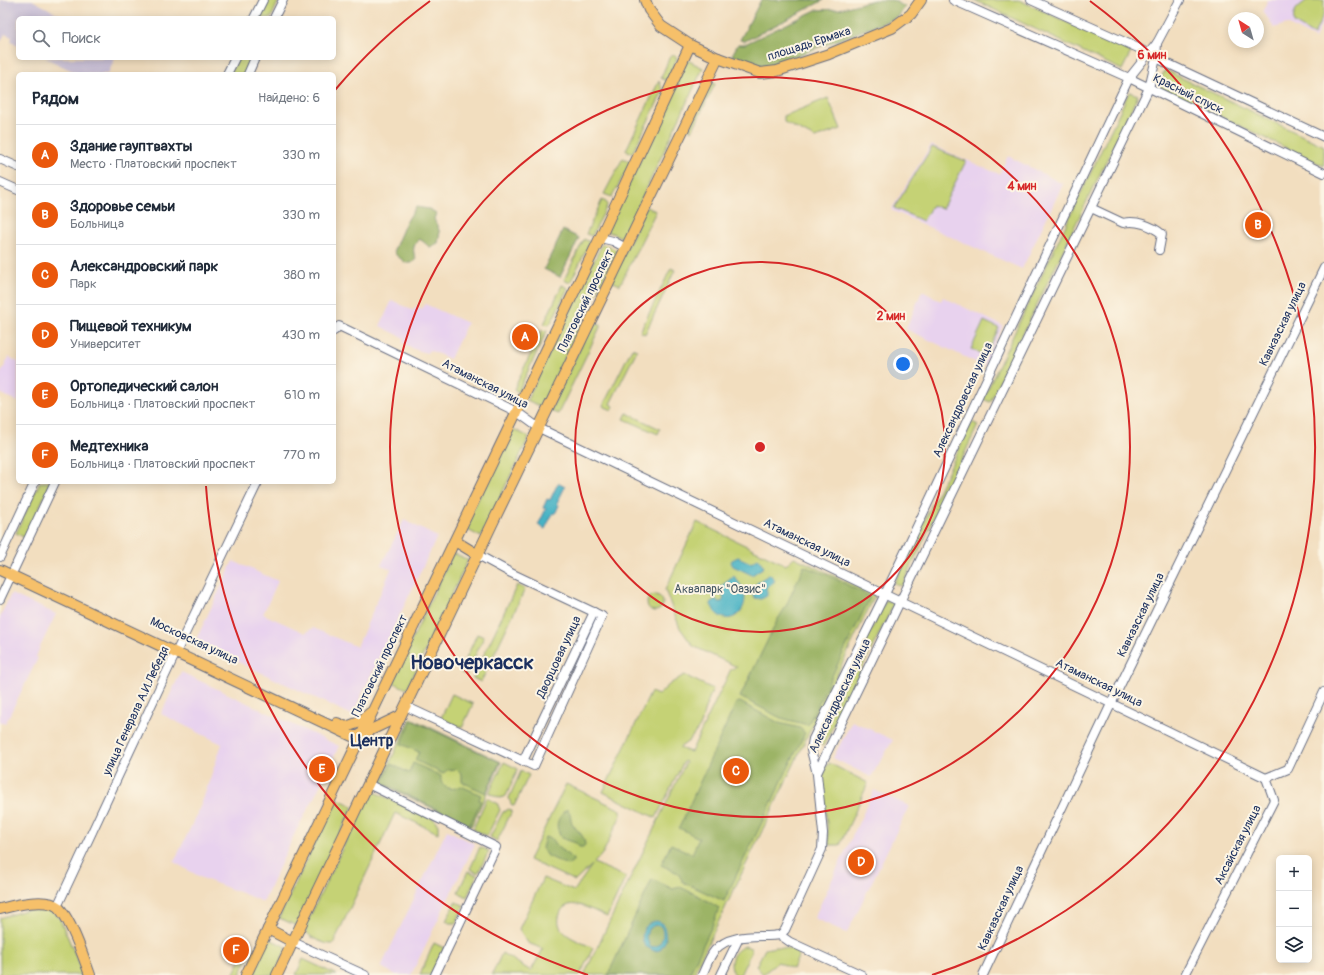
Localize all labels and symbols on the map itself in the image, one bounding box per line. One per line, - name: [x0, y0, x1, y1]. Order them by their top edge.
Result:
- north arrow: [1228, 12, 1264, 48]
- street label: площадь Ермака: [765, 23, 853, 65]
- text: 6 мин: [1138, 48, 1166, 63]
- street label: Красный спуск: [1151, 71, 1225, 117]
- text: 4 мин: [1007, 179, 1036, 194]
- pin: B: [1245, 210, 1271, 240]
- street label: Платовский проспект: [555, 247, 617, 355]
- street label: Кавказская улица: [1256, 279, 1310, 369]
- text: 2 мин: [877, 309, 905, 324]
- pin: A: [512, 322, 538, 352]
- street label: Александровская улица: [930, 340, 996, 460]
- your location: [893, 354, 913, 374]
- street label: Атаманская улица: [439, 356, 531, 412]
- centre of rings: [753, 440, 767, 454]
- street label: Атаманская улица: [761, 515, 853, 571]
- street label: Кавказская улица: [1114, 570, 1168, 660]
- park label: Аквапарк "Оазис": [674, 582, 766, 597]
- street label: Платовский проспект: [349, 612, 411, 720]
- street label: Дворцовая улица: [533, 613, 585, 701]
- street label: Московская улица: [147, 614, 241, 668]
- street label: Александровская улица: [806, 636, 874, 755]
- street label: улица Генерала А.И.Лебедя: [99, 644, 173, 779]
- district label: Новочеркасск: [410, 650, 534, 675]
- street label: Атаманская улица: [1053, 655, 1145, 711]
- district label: Центр: [351, 731, 394, 751]
- pin: E: [309, 754, 335, 784]
- pin: C: [723, 756, 749, 786]
- street label: Аксайская улица: [1211, 802, 1265, 887]
- pin: D: [848, 847, 874, 877]
- street label: Кавказская улица: [975, 863, 1027, 953]
- pin: F: [223, 935, 249, 965]

